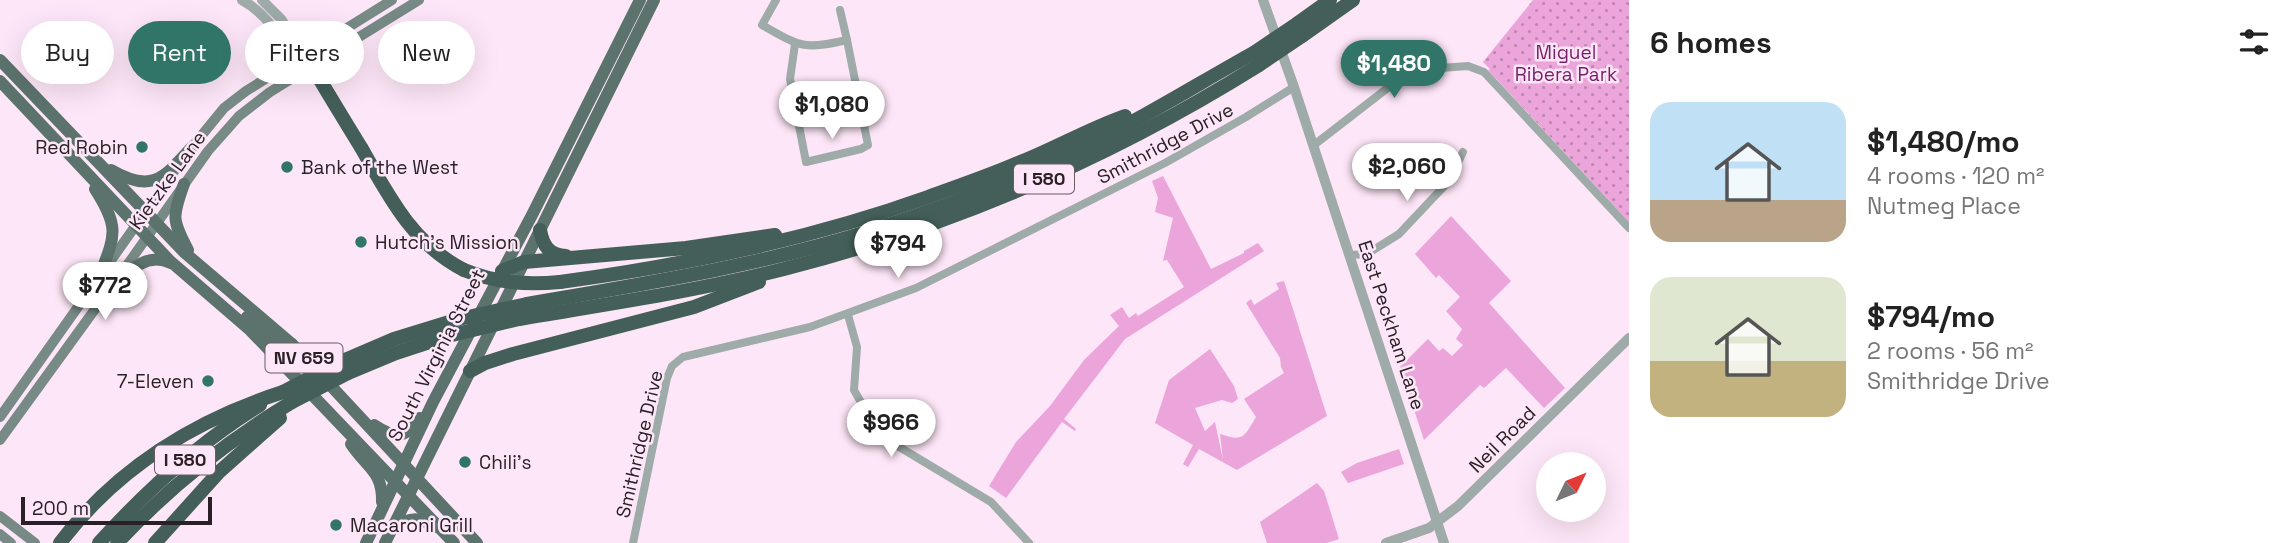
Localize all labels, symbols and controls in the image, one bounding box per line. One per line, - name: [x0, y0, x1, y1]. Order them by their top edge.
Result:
- chip: Buy: [21, 21, 114, 84]
- chip: Rent: [128, 21, 231, 84]
- chip: Filters: [245, 21, 364, 84]
- chip: New: [378, 21, 475, 84]
- text: 6 homes: [1650, 23, 1772, 62]
- icon: filters: [2235, 23, 2273, 61]
- park label: Miguel Ribera Park: [1515, 40, 1617, 87]
- pin: $1,480: [1337, 41, 1451, 100]
- text: $1,480: [1357, 48, 1431, 78]
- pin: $1,080: [775, 82, 889, 141]
- text: $1,080: [795, 89, 869, 119]
- street label: Smithridge Drive: [1093, 97, 1238, 190]
- text: $1,480/mo: [1867, 122, 2020, 161]
- street label: Kietzke Lane: [123, 126, 212, 234]
- icon: home: [1706, 130, 1790, 214]
- place label: Red Robin: [35, 135, 128, 160]
- marker: Red Robin: [134, 139, 150, 155]
- pin: $2,060: [1350, 144, 1464, 203]
- text: $2,060: [1368, 151, 1446, 181]
- place label: Bank of the West: [301, 155, 458, 180]
- marker: Bank of the West: [279, 159, 295, 175]
- text: 4 rooms · 120 m²: [1867, 161, 2044, 191]
- road number: I 580: [1014, 164, 1074, 194]
- text: Nutmeg Place: [1867, 191, 2021, 221]
- pin: $794: [857, 220, 939, 280]
- text: $794: [870, 228, 926, 258]
- place label: Hutch's Mission: [375, 230, 519, 255]
- marker: Hutch's Mission: [353, 234, 369, 250]
- street label: East Peckham Lane: [1352, 237, 1431, 413]
- pin: $772: [64, 262, 146, 322]
- street label: South Virginia Street: [382, 265, 491, 446]
- text: $772: [79, 270, 132, 300]
- text: $794/mo: [1867, 297, 1995, 336]
- icon: home: [1706, 305, 1790, 389]
- text: 2 rooms · 56 m²: [1867, 336, 2033, 366]
- road number: NV 659: [266, 344, 342, 372]
- text: Smithridge Drive: [1867, 366, 2050, 396]
- street label: Smithridge Drive: [610, 368, 669, 520]
- place label: 7-Eleven: [117, 369, 194, 394]
- marker: 7-Eleven: [200, 373, 216, 389]
- pin: $966: [850, 400, 932, 459]
- street label: Neil Road: [1464, 401, 1541, 478]
- text: $966: [863, 407, 919, 437]
- road number: I 580: [155, 446, 215, 474]
- place label: Chili's: [479, 450, 532, 475]
- north arrow: [1536, 452, 1606, 522]
- map controls: [1536, 452, 1606, 522]
- marker: Chili's: [457, 454, 473, 470]
- scale bar: [21, 494, 212, 526]
- text: 200 m: [32, 496, 89, 521]
- place label: Macaroni Grill: [350, 513, 473, 538]
- marker: Macaroni Grill: [328, 517, 344, 533]

